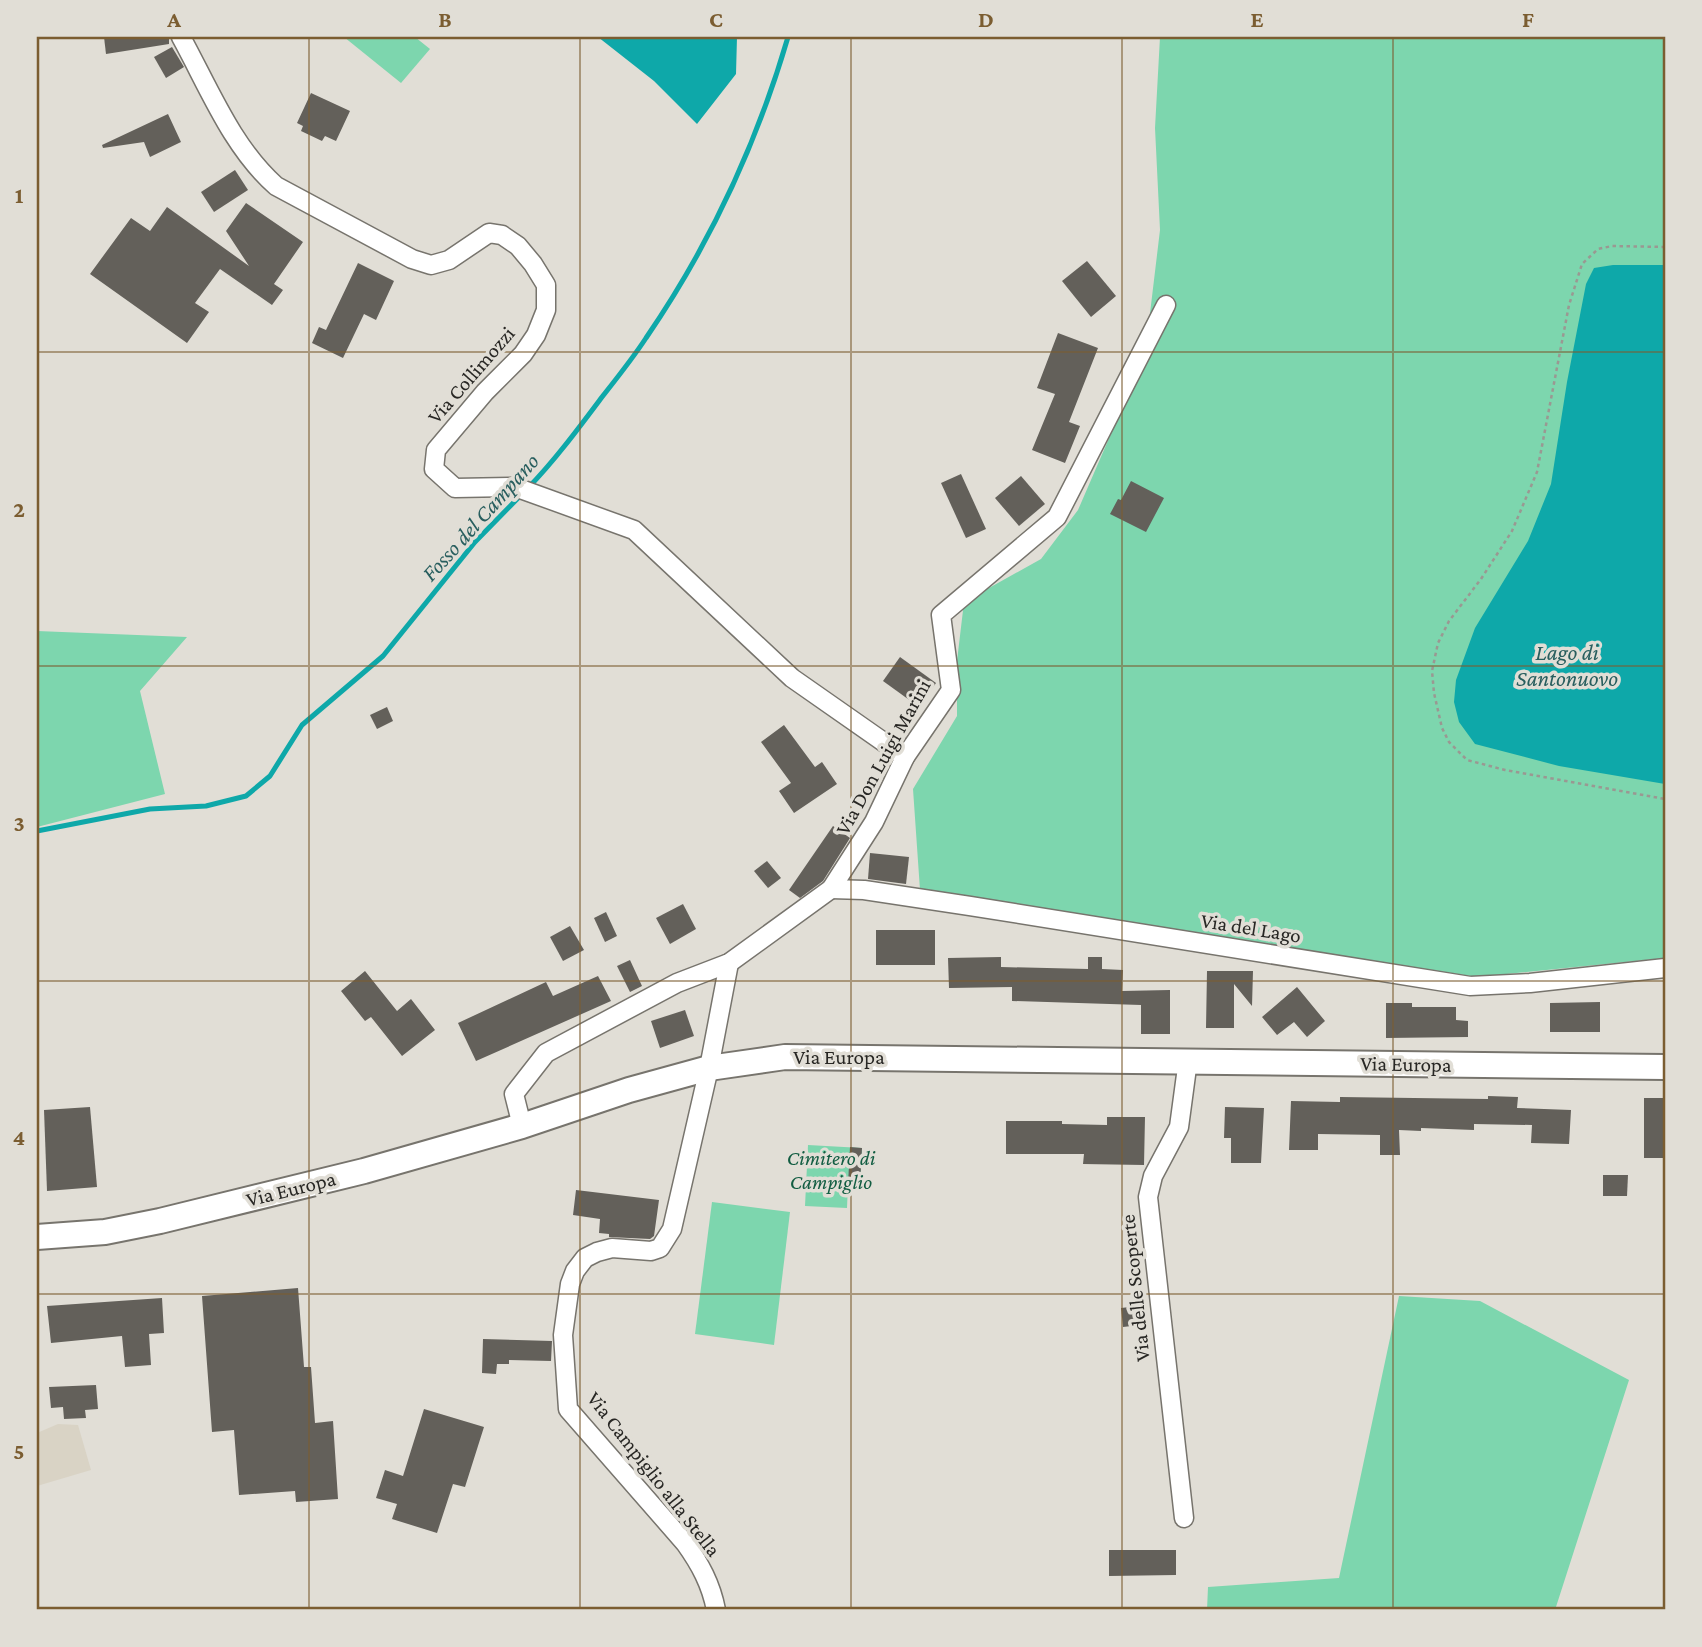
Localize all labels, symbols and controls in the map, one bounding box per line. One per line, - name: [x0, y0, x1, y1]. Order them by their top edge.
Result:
- text: A: [166, 6, 181, 32]
- text: B: [438, 6, 452, 32]
- text: C: [709, 6, 723, 32]
- text: D: [978, 6, 994, 32]
- text: E: [1250, 6, 1264, 32]
- text: F: [1522, 6, 1534, 32]
- text: 1: [15, 182, 24, 208]
- street label: Via Collimozzi: [422, 321, 520, 428]
- water label: Fosso del Campano: [416, 448, 544, 586]
- text: 2: [13, 496, 25, 522]
- water label: Lago di Santonuovo: [1516, 639, 1618, 691]
- street label: Via Don Luigi Marini: [830, 675, 936, 839]
- text: 3: [13, 810, 25, 836]
- street label: Via del Lago: [1199, 908, 1303, 948]
- street label: Via Europa: [793, 1045, 885, 1069]
- street label: Via Europa: [1360, 1051, 1452, 1077]
- text: 4: [13, 1124, 25, 1150]
- park label: Cimitero di Campiglio: [787, 1146, 876, 1194]
- street label: Via Europa: [244, 1166, 338, 1212]
- street label: Via delle Scoperte: [1115, 1213, 1155, 1363]
- street label: Via Campiglio alla Stella: [582, 1387, 726, 1561]
- text: 5: [13, 1438, 25, 1464]

